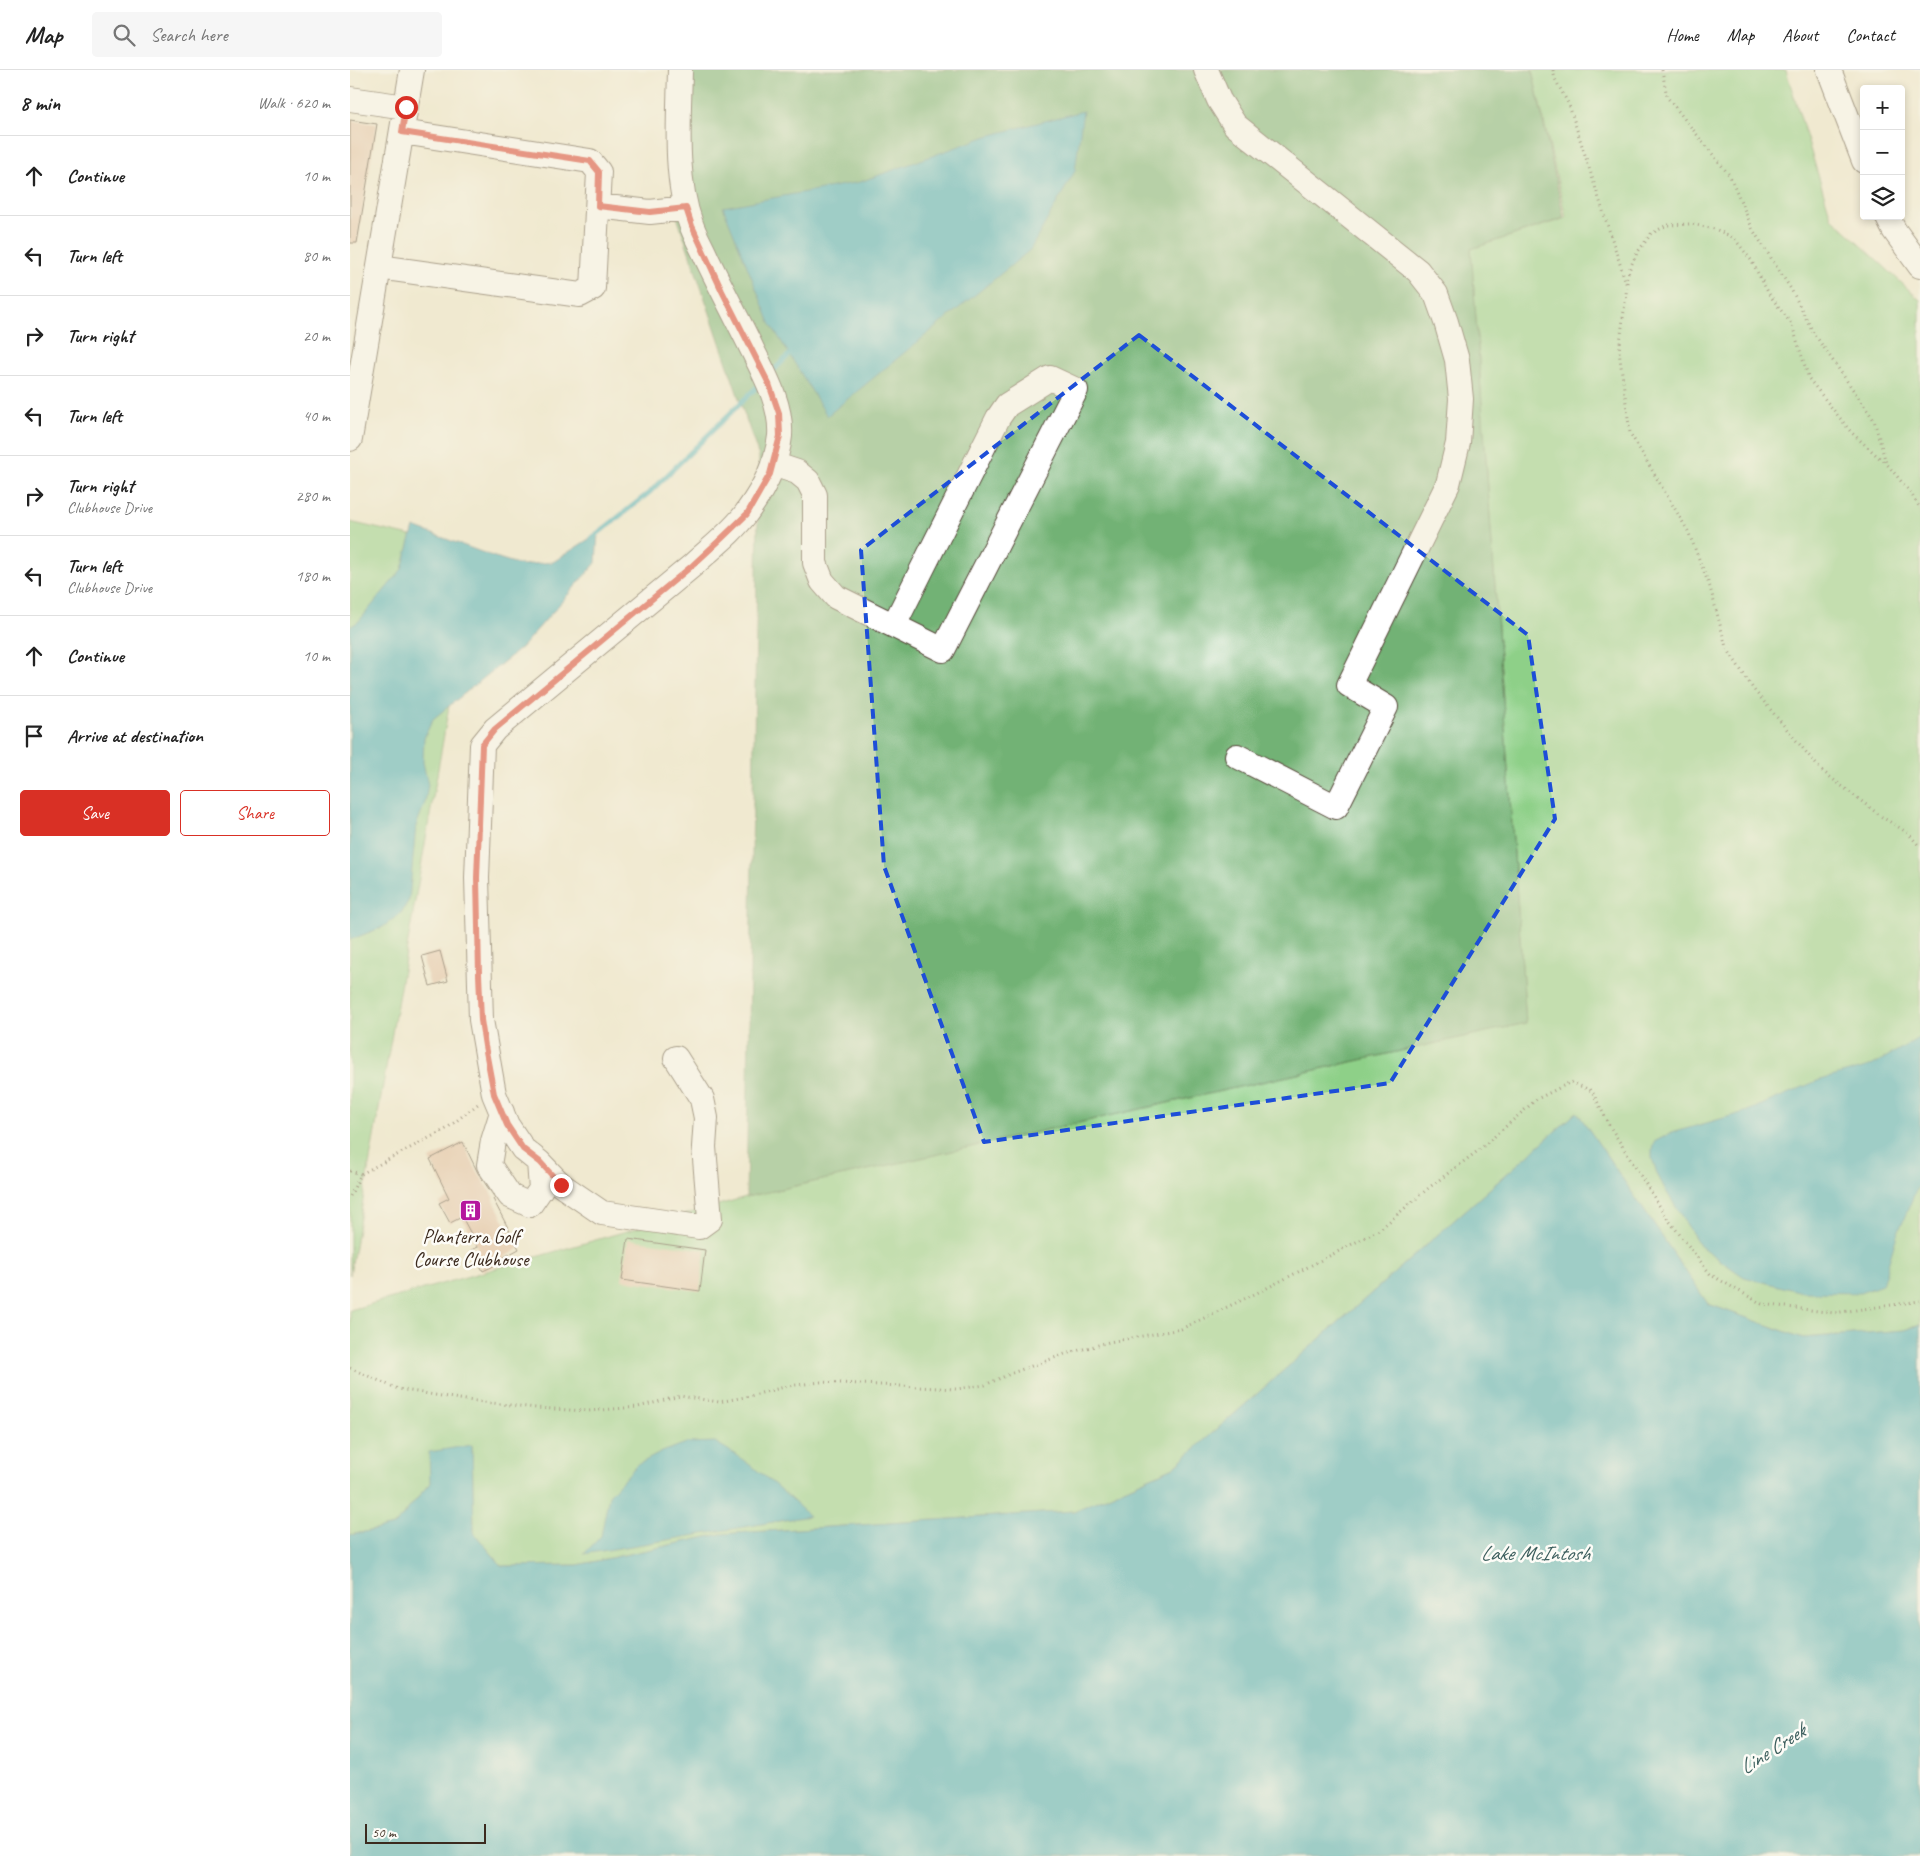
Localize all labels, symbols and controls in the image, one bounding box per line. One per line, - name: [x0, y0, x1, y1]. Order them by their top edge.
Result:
- search box: [92, 12, 442, 57]
- text: Map: [25, 20, 62, 50]
- icon: search: [110, 21, 138, 49]
- text: Search here: [150, 23, 228, 47]
- text: Home: [1666, 24, 1699, 46]
- text: Map: [1727, 24, 1754, 46]
- text: About: [1782, 24, 1818, 46]
- text: Contact: [1846, 24, 1895, 46]
- map controls: [1860, 85, 1905, 220]
- button: +: [1860, 85, 1905, 130]
- text: 8 min: [20, 90, 60, 116]
- text: Walk · 620 m: [258, 93, 330, 113]
- route start: [395, 96, 418, 119]
- button: −: [1860, 130, 1905, 175]
- icon: ahead: [20, 162, 48, 190]
- text: Continue: [67, 164, 124, 188]
- text: 10 m: [303, 166, 330, 186]
- button: layers: [1860, 175, 1905, 220]
- icon: left: [20, 242, 48, 270]
- text: Turn left: [67, 244, 122, 268]
- text: 80 m: [303, 246, 330, 266]
- icon: right: [20, 322, 48, 350]
- text: Turn right: [67, 324, 134, 348]
- text: 20 m: [303, 326, 330, 346]
- icon: left: [20, 402, 48, 430]
- text: Turn left: [67, 404, 122, 428]
- text: 40 m: [303, 406, 330, 426]
- text: Turn right: [67, 474, 134, 498]
- icon: right: [20, 482, 48, 510]
- text: 280 m: [296, 486, 330, 506]
- text: Clubhouse Drive: [67, 498, 152, 518]
- text: Turn left: [67, 554, 122, 578]
- icon: left: [20, 562, 48, 590]
- text: 180 m: [296, 566, 330, 586]
- text: Clubhouse Drive: [67, 578, 152, 598]
- icon: ahead: [20, 642, 48, 670]
- text: Continue: [67, 644, 124, 668]
- text: 10 m: [303, 646, 330, 666]
- icon: arrive: [20, 722, 48, 750]
- text: Arrive at destination: [67, 724, 203, 748]
- button: Save: [20, 790, 170, 836]
- button: Share: [180, 790, 330, 836]
- route end: [550, 1174, 573, 1197]
- building icon: Planterra Golf Course Clubhouse: [459, 1198, 483, 1222]
- place label: Planterra Golf Course Clubhouse: [414, 1224, 530, 1272]
- water label: Lake McIntosh: [1480, 1540, 1591, 1566]
- water label: Line Creek: [1734, 1716, 1814, 1780]
- scale bar: [365, 1821, 486, 1844]
- text: 50 m: [372, 1824, 396, 1841]

